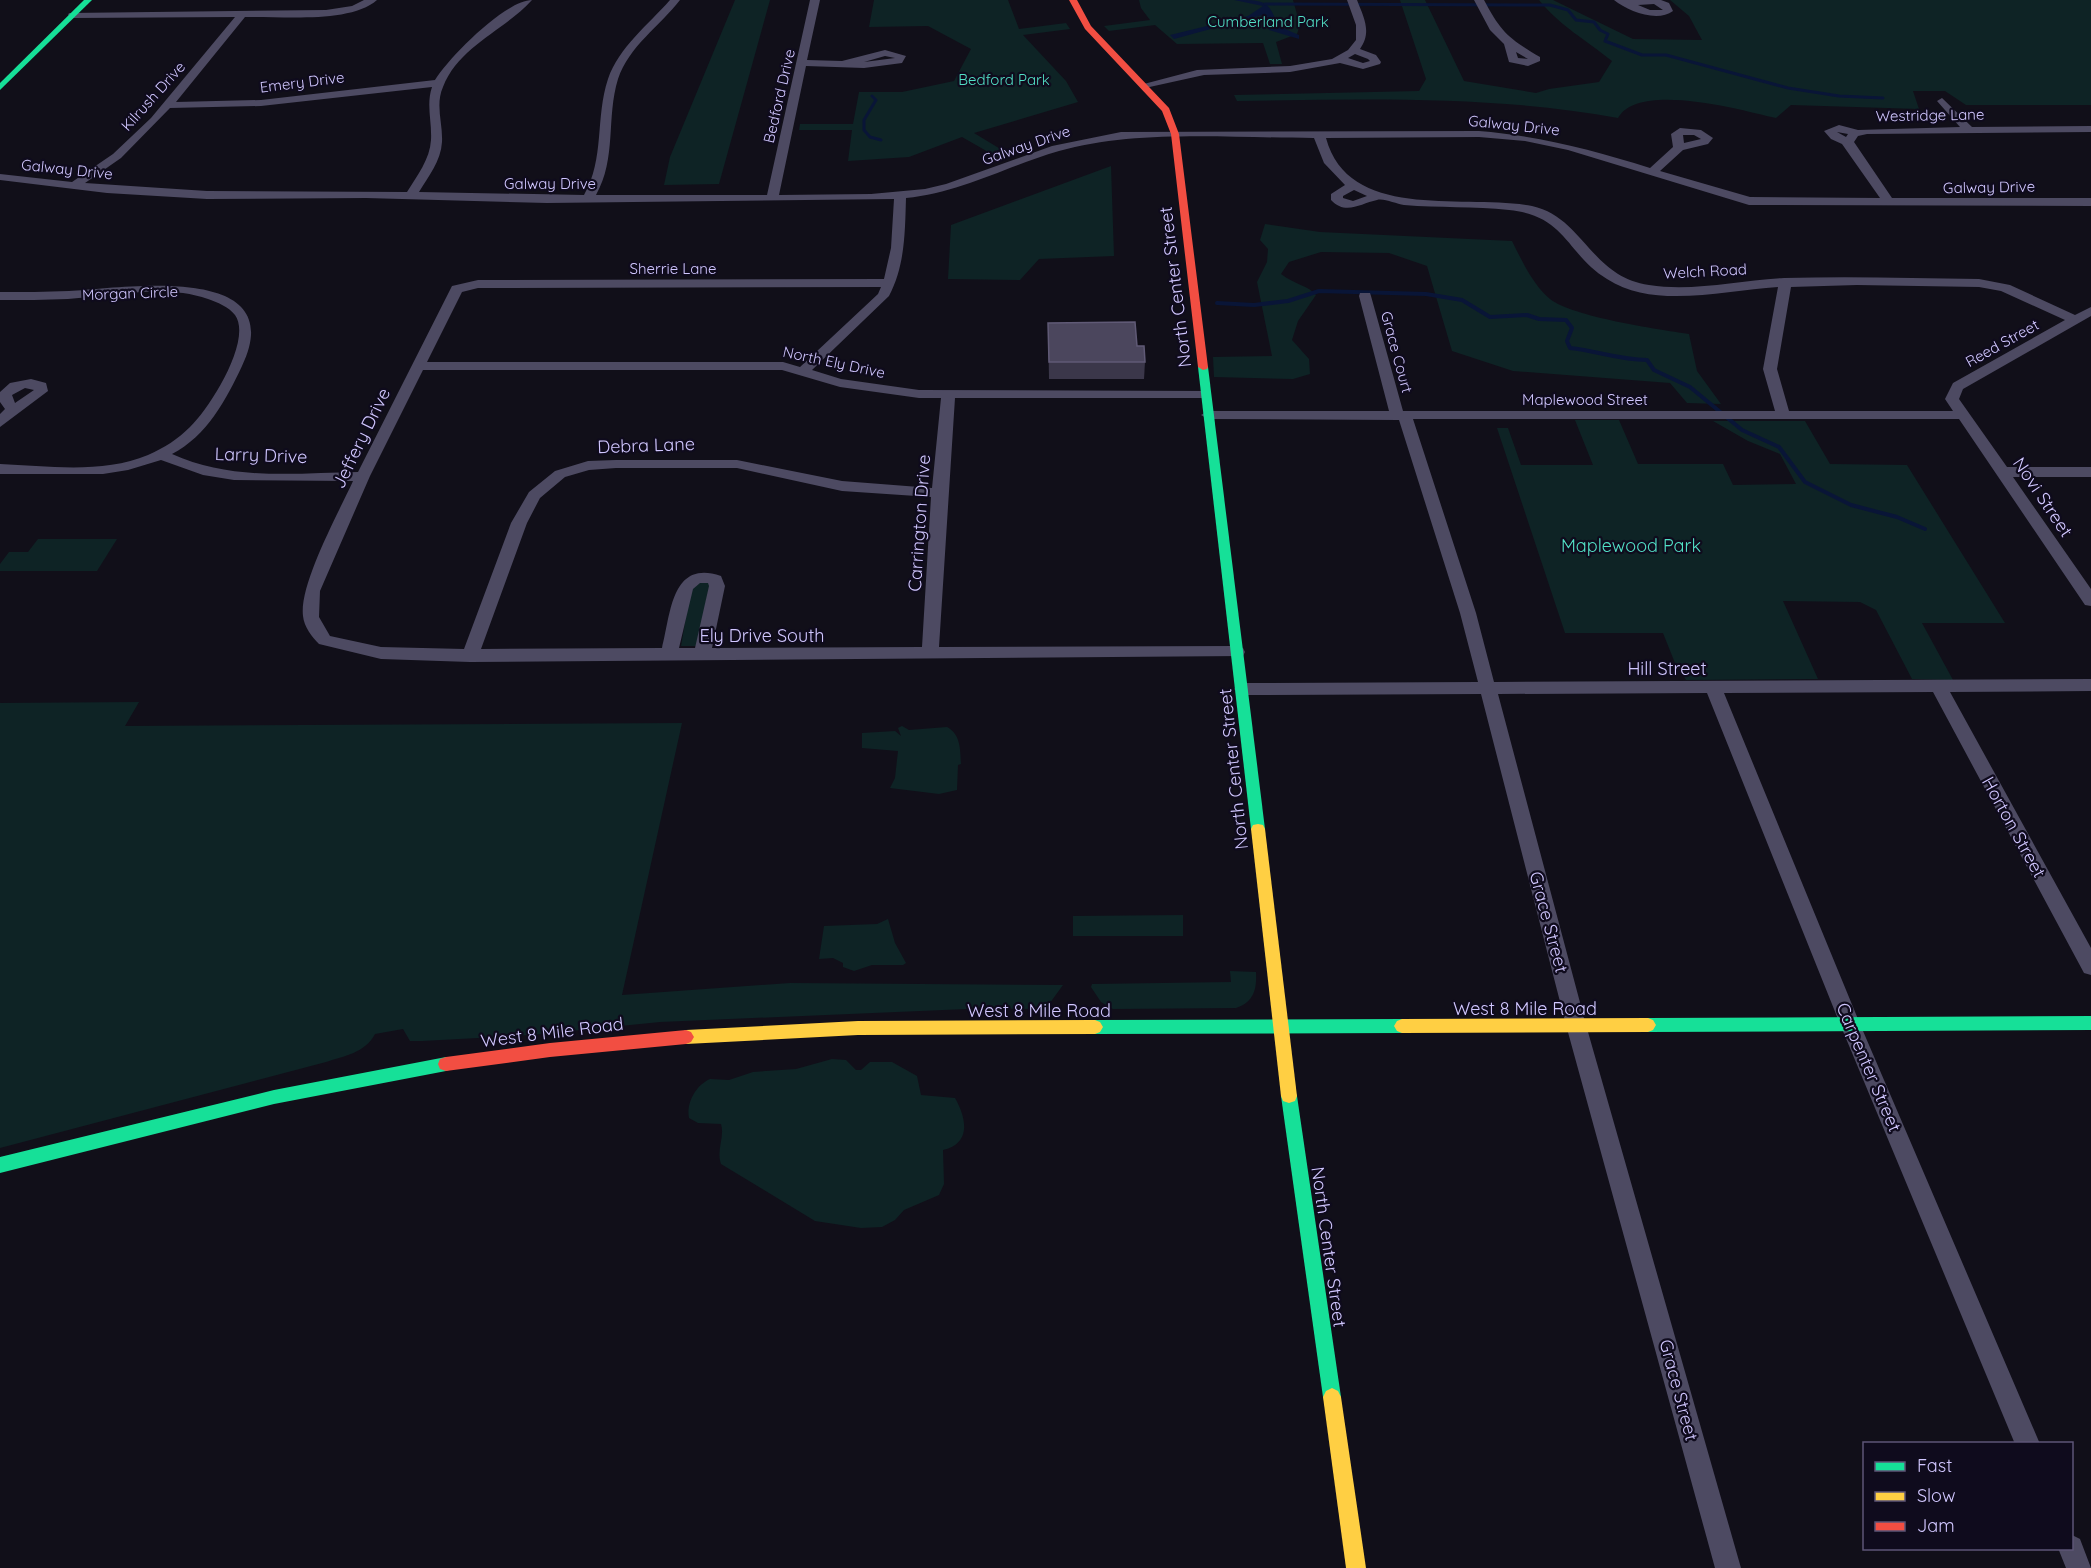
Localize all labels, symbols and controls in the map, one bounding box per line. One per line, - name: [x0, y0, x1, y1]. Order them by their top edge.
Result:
- park label: Cumberland Park: [1207, 12, 1329, 31]
- street label: Bedford Drive: [759, 47, 799, 145]
- street label: Kilrush Drive: [117, 57, 189, 135]
- street label: Emery Drive: [259, 67, 345, 97]
- park label: Bedford Park: [958, 70, 1050, 89]
- street label: Westridge Lane: [1875, 105, 1985, 125]
- street label: Galway Drive: [1467, 111, 1561, 139]
- street label: Galway Drive: [979, 121, 1073, 169]
- street label: Galway Drive: [20, 155, 114, 183]
- street label: Galway Drive: [504, 174, 596, 193]
- street label: Galway Drive: [1943, 177, 2035, 197]
- street label: North Center Street: [1154, 205, 1196, 369]
- street label: Sherrie Lane: [630, 259, 716, 278]
- street label: Welch Road: [1663, 259, 1747, 283]
- street label: Morgan Circle: [82, 282, 178, 304]
- street label: Grace Court: [1377, 309, 1417, 395]
- street label: Reed Street: [1962, 315, 2042, 371]
- street label: North Ely Drive: [781, 342, 887, 382]
- street label: Jeffery Drive: [327, 384, 395, 492]
- street label: Maplewood Street: [1522, 390, 1648, 409]
- street label: Debra Lane: [597, 432, 695, 458]
- street label: Larry Drive: [214, 442, 308, 468]
- street label: Novi Street: [2008, 453, 2078, 541]
- street label: Carrington Drive: [903, 454, 935, 592]
- park label: Maplewood Park: [1561, 534, 1701, 557]
- street label: Ely Drive South: [699, 624, 825, 647]
- street label: Hill Street: [1627, 657, 1707, 680]
- street label: North Center Street: [1213, 687, 1253, 851]
- street label: Horton Street: [1977, 772, 2051, 882]
- street label: Grace Street: [1524, 869, 1574, 975]
- street label: West 8 Mile Road: [1453, 997, 1597, 1020]
- street label: West 8 Mile Road: [967, 999, 1111, 1022]
- street label: Carpenter Street: [1831, 999, 1907, 1135]
- street label: West 8 Mile Road: [479, 1012, 625, 1052]
- street label: North Center Street: [1306, 1165, 1352, 1329]
- street label: Grace Street: [1654, 1337, 1704, 1443]
- legend: [1863, 1442, 2073, 1550]
- text: Fast: [1917, 1454, 1952, 1477]
- text: Slow: [1917, 1484, 1955, 1507]
- text: Jam: [1917, 1514, 1955, 1537]

